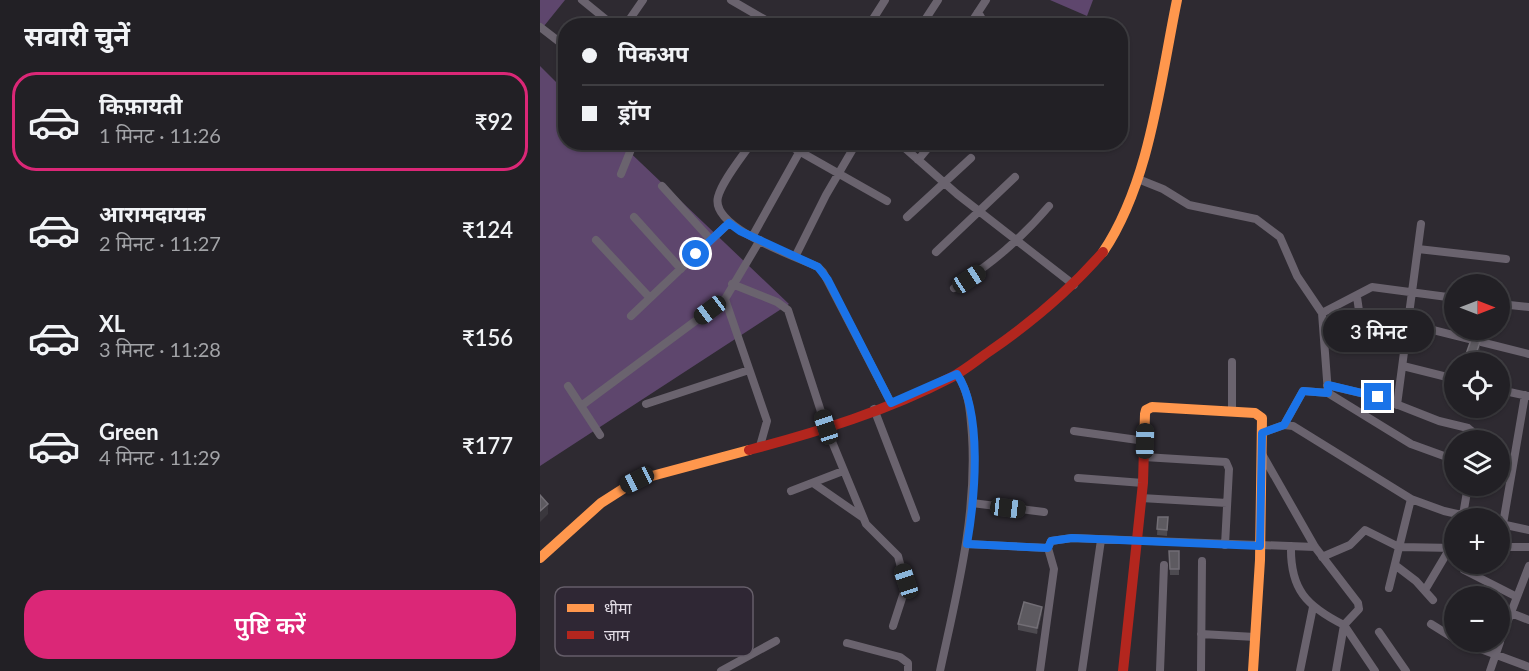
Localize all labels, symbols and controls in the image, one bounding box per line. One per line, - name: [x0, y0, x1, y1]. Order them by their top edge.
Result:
- text: सवारी चुनें: [24, 19, 130, 52]
- text: पिकअप: [618, 40, 689, 67]
- text: किफ़ायती: [99, 92, 183, 119]
- icon: car: [27, 95, 81, 149]
- text: ड्रॉप: [618, 98, 651, 125]
- text: ₹92: [475, 108, 513, 135]
- text: 1 मिनट · 11:26: [99, 123, 221, 147]
- text: आरामदायक: [99, 200, 206, 227]
- icon: car: [27, 203, 81, 257]
- text: ₹124: [462, 216, 513, 243]
- text: 2 मिनट · 11:27: [99, 231, 221, 255]
- route start: [682, 240, 709, 267]
- car: [949, 262, 989, 296]
- north arrow: [1444, 274, 1510, 340]
- map controls: [1444, 274, 1510, 652]
- car: [690, 292, 730, 328]
- text: XL: [99, 310, 125, 337]
- callout: 3 मिनट: [1322, 310, 1434, 352]
- icon: car: [27, 311, 81, 365]
- text: 3 मिनट: [1350, 319, 1407, 343]
- text: ₹156: [462, 324, 513, 351]
- text: 3 मिनट · 11:28: [99, 337, 221, 361]
- button: locate: [1444, 352, 1510, 418]
- route end: [1364, 383, 1391, 410]
- car: [812, 407, 840, 447]
- text: Green: [99, 418, 159, 445]
- icon: car: [27, 419, 81, 473]
- car: [1136, 423, 1154, 459]
- button: layers: [1444, 430, 1510, 496]
- text: ₹177: [462, 432, 513, 459]
- text: 4 मिनट · 11:29: [99, 445, 221, 469]
- car: [617, 464, 657, 496]
- car: [989, 497, 1027, 519]
- button: +: [1444, 508, 1510, 574]
- car: [892, 561, 920, 601]
- button: −: [1444, 586, 1510, 652]
- legend: [555, 587, 753, 656]
- button: पुष्टि करें: [24, 590, 516, 659]
- text: धीमा: [604, 598, 633, 617]
- text: जाम: [604, 625, 630, 644]

